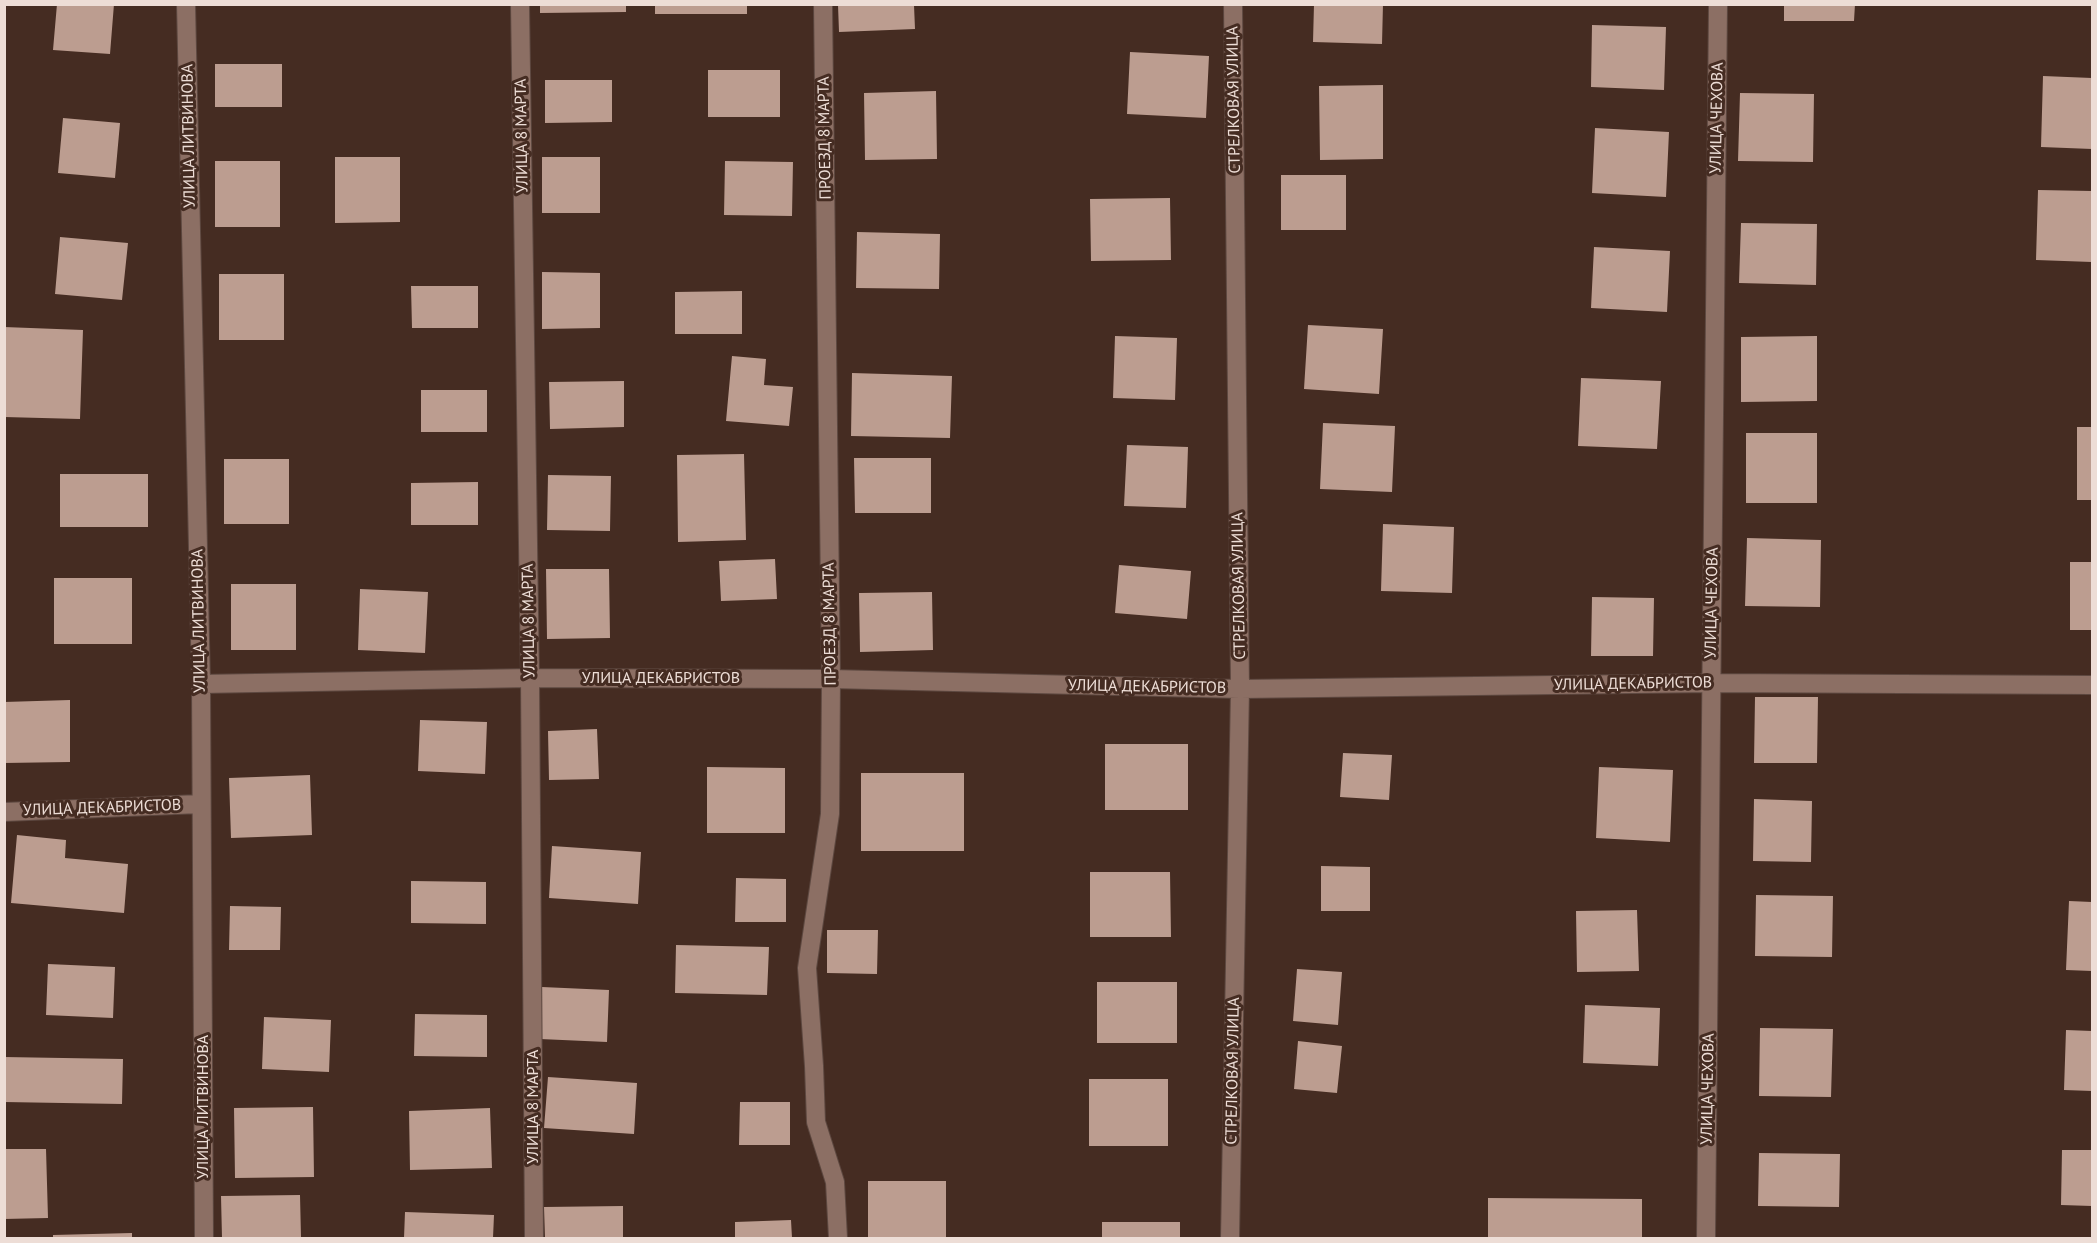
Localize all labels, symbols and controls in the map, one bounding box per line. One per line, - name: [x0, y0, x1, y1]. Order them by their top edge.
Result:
- street label: СТРЕЛКОВАЯ УЛИЦА: [1223, 26, 1245, 174]
- street label: УЛИЦА ЧЕХОВА: [1706, 62, 1728, 174]
- street label: УЛИЦА ЛИТВИНОВА: [178, 64, 200, 208]
- street label: ПРОЕЗД 8 МАРТА: [814, 76, 836, 200]
- street label: УЛИЦА 8 МАРТА: [511, 78, 533, 194]
- street label: СТРЕЛКОВАЯ УЛИЦА: [1228, 512, 1250, 660]
- street label: УЛИЦА ЧЕХОВА: [1701, 547, 1723, 659]
- street label: УЛИЦА ЛИТВИНОВА: [188, 549, 210, 693]
- street label: ПРОЕЗД 8 МАРТА: [819, 562, 841, 686]
- street label: УЛИЦА 8 МАРТА: [518, 563, 540, 679]
- street label: УЛИЦА ДЕКАБРИСТОВ: [582, 668, 740, 688]
- street label: УЛИЦА ДЕКАБРИСТОВ: [1554, 673, 1712, 695]
- street label: УЛИЦА ДЕКАБРИСТОВ: [1068, 676, 1226, 698]
- street label: УЛИЦА ДЕКАБРИСТОВ: [23, 796, 181, 820]
- street label: СТРЕЛКОВАЯ УЛИЦА: [1222, 997, 1244, 1145]
- street label: УЛИЦА ЧЕХОВА: [1697, 1033, 1719, 1145]
- street label: УЛИЦА ЛИТВИНОВА: [193, 1035, 213, 1179]
- street label: УЛИЦА 8 МАРТА: [523, 1050, 543, 1164]

